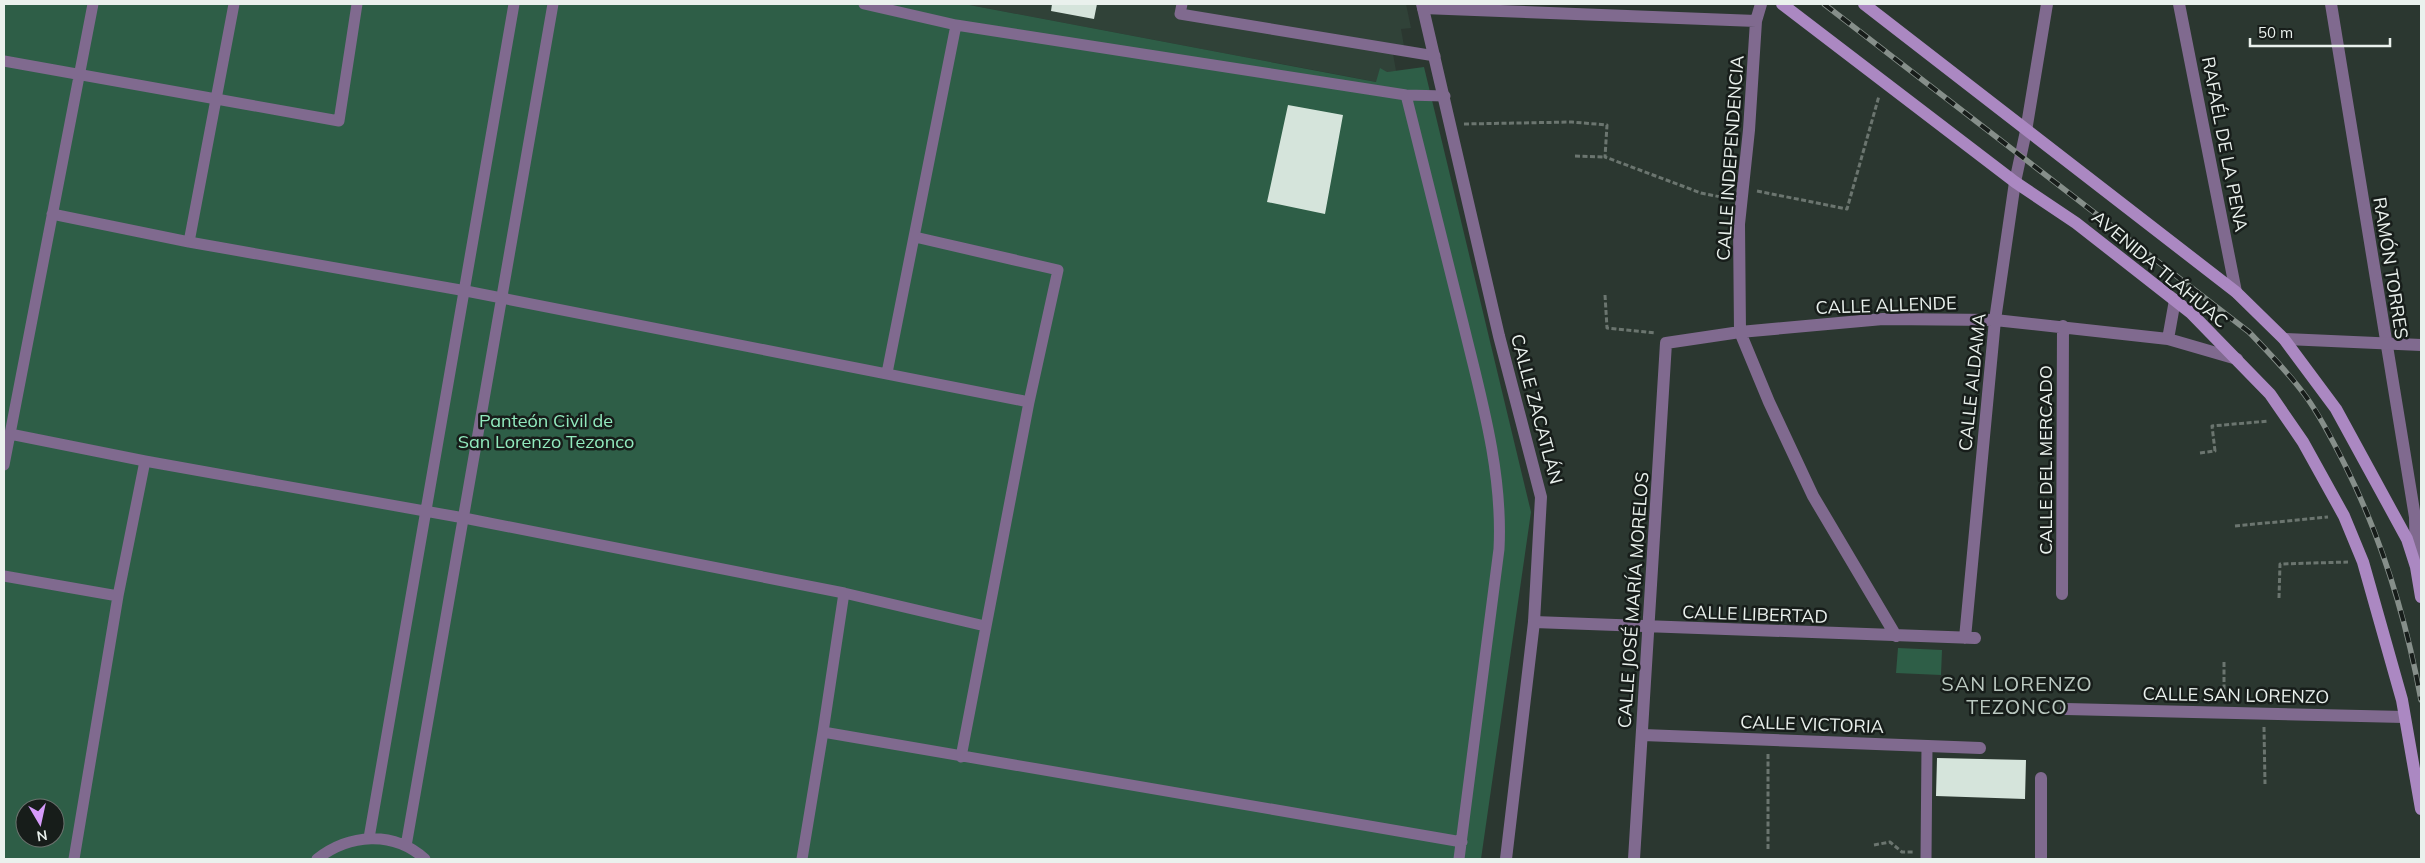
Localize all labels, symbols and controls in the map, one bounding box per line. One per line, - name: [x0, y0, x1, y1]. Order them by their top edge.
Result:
- scale bar: [2250, 15, 2390, 47]
- text: 50 m: [2258, 23, 2293, 42]
- street label: RAFAÉL DE LA PENA: [2197, 54, 2253, 234]
- street label: CALLE INDEPENDENCIA: [1711, 55, 1749, 261]
- street label: RAMÓN TORRES: [2368, 195, 2414, 341]
- street label: AVENIDA TLÁHUAC: [2087, 205, 2233, 333]
- street label: CALLE ALLENDE: [1815, 291, 1957, 319]
- street label: CALLE ALDAMA: [1953, 312, 1991, 452]
- street label: CALLE ZACATLÁN: [1506, 331, 1568, 487]
- street label: CALLE DEL MERCADO: [2034, 365, 2057, 555]
- park label: Panteón Civil de San Lorenzo Tezonco: [458, 409, 634, 453]
- street label: CALLE JOSÉ MARÍA MORELOS: [1613, 471, 1653, 729]
- street label: CALLE LIBERTAD: [1682, 600, 1828, 628]
- district label: SAN LORENZO TEZONCO: [1941, 671, 2093, 719]
- street label: CALLE SAN LORENZO: [2143, 682, 2329, 708]
- street label: CALLE VICTORIA: [1740, 710, 1884, 738]
- north arrow: [15, 798, 65, 848]
- text: N: [35, 826, 49, 846]

